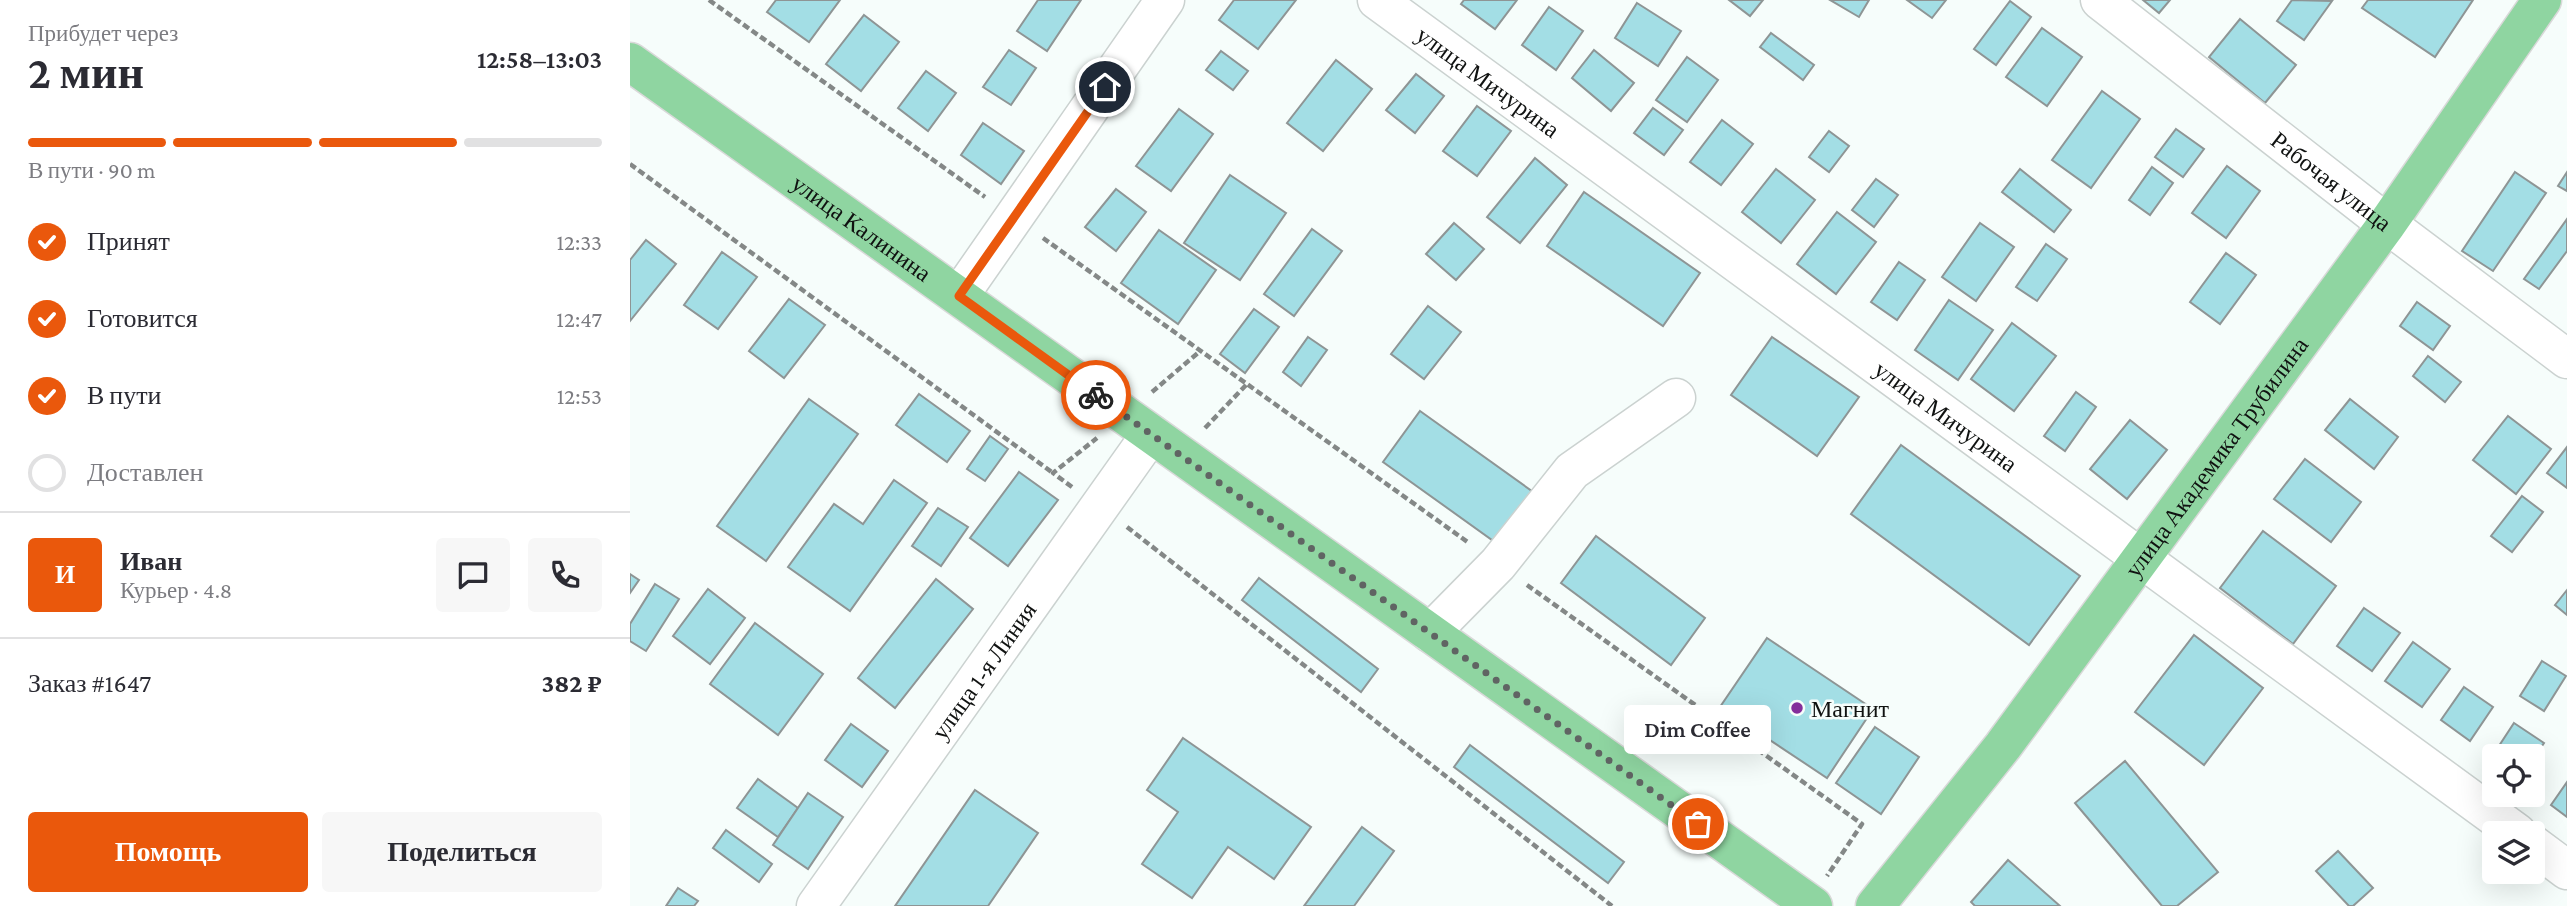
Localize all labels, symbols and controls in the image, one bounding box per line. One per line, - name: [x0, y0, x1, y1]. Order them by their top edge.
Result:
- text: Прибудет через: [28, 20, 178, 46]
- street label: улица Мичурина: [1412, 20, 1565, 143]
- text: 12:58–13:03: [477, 45, 602, 74]
- text: 2 мин: [28, 47, 144, 98]
- pin: [1075, 57, 1135, 117]
- icon: home: [1086, 68, 1124, 106]
- street label: Рабочая улица: [2266, 126, 2398, 236]
- text: В пути · 90 m: [28, 157, 155, 183]
- street label: улица Калинина: [787, 169, 937, 286]
- icon: check: [28, 223, 66, 261]
- text: Принят: [87, 227, 170, 256]
- text: 12:33: [556, 229, 602, 255]
- icon: check: [28, 300, 66, 338]
- text: Готовится: [87, 304, 198, 333]
- text: 12:47: [556, 306, 602, 332]
- street label: улица Академика Трубилина: [2119, 331, 2313, 582]
- street label: улица Мичурина: [1869, 355, 2023, 477]
- courier: [1061, 360, 1131, 430]
- icon: bike: [1077, 376, 1115, 414]
- icon: check: [28, 377, 66, 415]
- text: В пути: [87, 381, 161, 410]
- text: 12:53: [557, 383, 602, 409]
- text: Доставлен: [87, 458, 204, 487]
- button: chat: [436, 538, 510, 612]
- button: phone: [528, 538, 602, 612]
- text: Иван: [120, 547, 182, 576]
- text: И: [55, 560, 75, 589]
- text: Курьер · 4.8: [120, 577, 232, 603]
- street label: улица 1-я Линия: [925, 596, 1041, 744]
- text: Заказ #1647: [28, 669, 151, 698]
- text: 382 ₽: [542, 669, 602, 698]
- place label: Магнит: [1811, 695, 1890, 722]
- marker: Магнит: [1789, 700, 1805, 716]
- callout: Dim Coffee: [1625, 705, 1772, 754]
- text: Dim Coffee: [1644, 716, 1751, 742]
- map controls: [2482, 744, 2545, 884]
- button: locate: [2482, 744, 2545, 807]
- pin: [1668, 794, 1728, 854]
- icon: bag: [1679, 805, 1717, 843]
- button: Помощь: [28, 812, 308, 892]
- button: Поделиться: [322, 812, 602, 892]
- button: layers: [2482, 821, 2545, 884]

